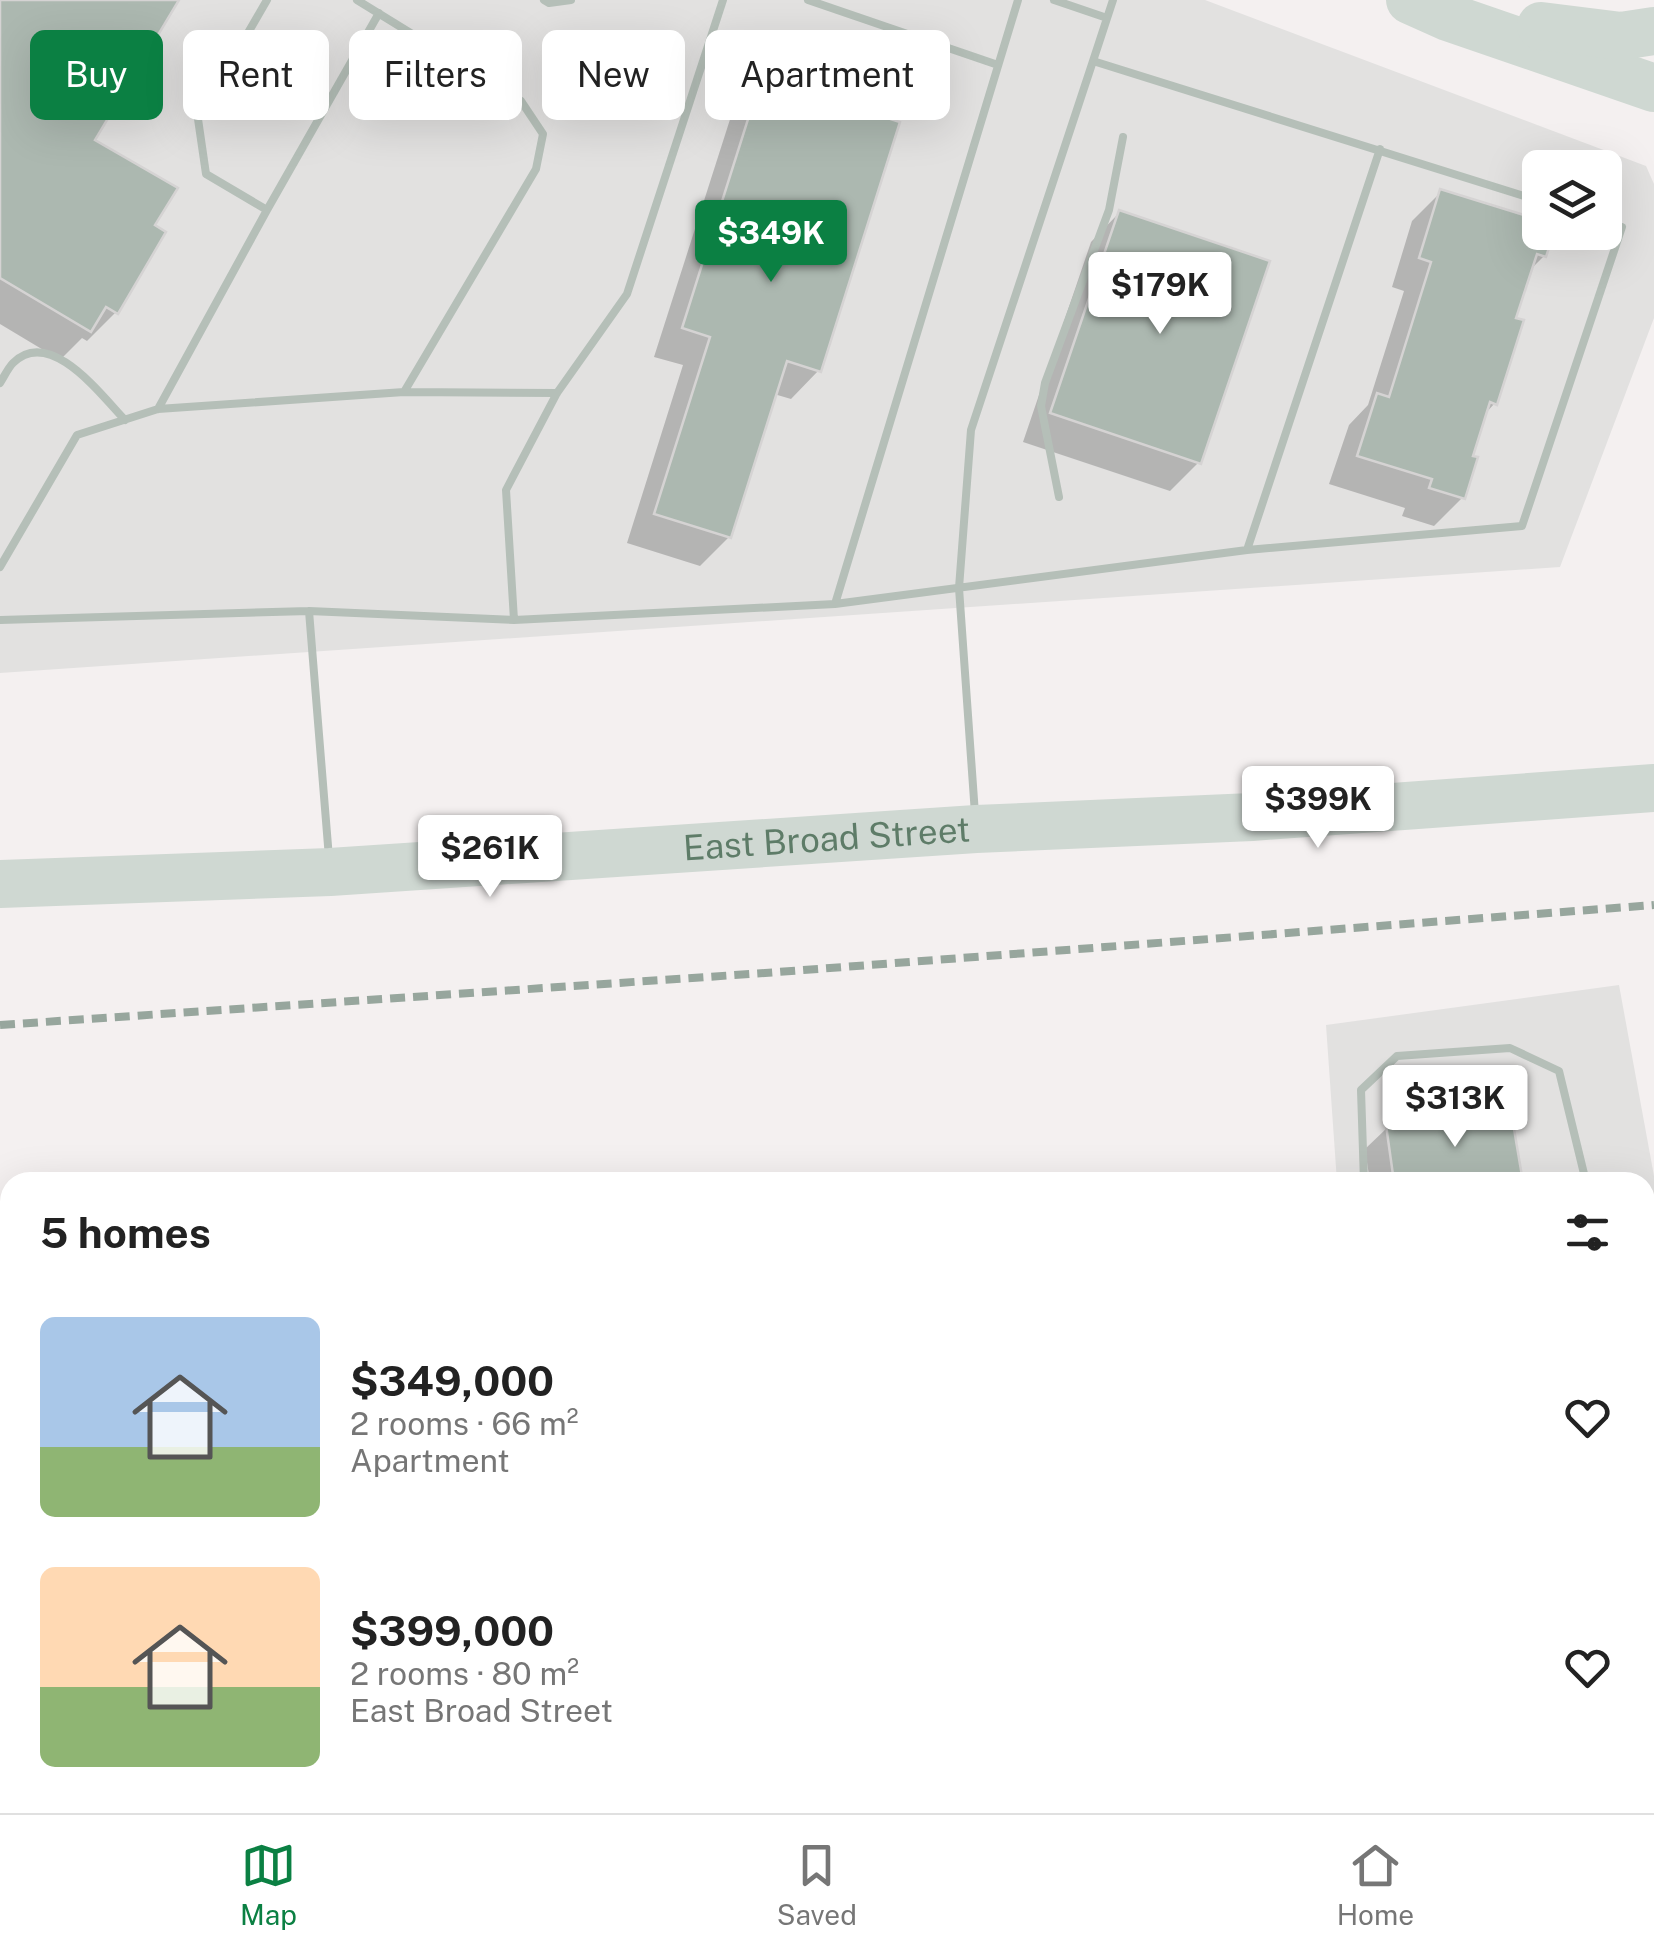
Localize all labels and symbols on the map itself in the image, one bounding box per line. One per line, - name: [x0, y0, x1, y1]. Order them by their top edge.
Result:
- pin: $349K: [701, 200, 841, 285]
- pin: $179K: [1090, 252, 1230, 337]
- pin: $399K: [1248, 766, 1388, 851]
- street label: East Broad Street: [682, 808, 972, 868]
- pin: $261K: [420, 815, 560, 900]
- pin: $313K: [1385, 1065, 1525, 1150]

